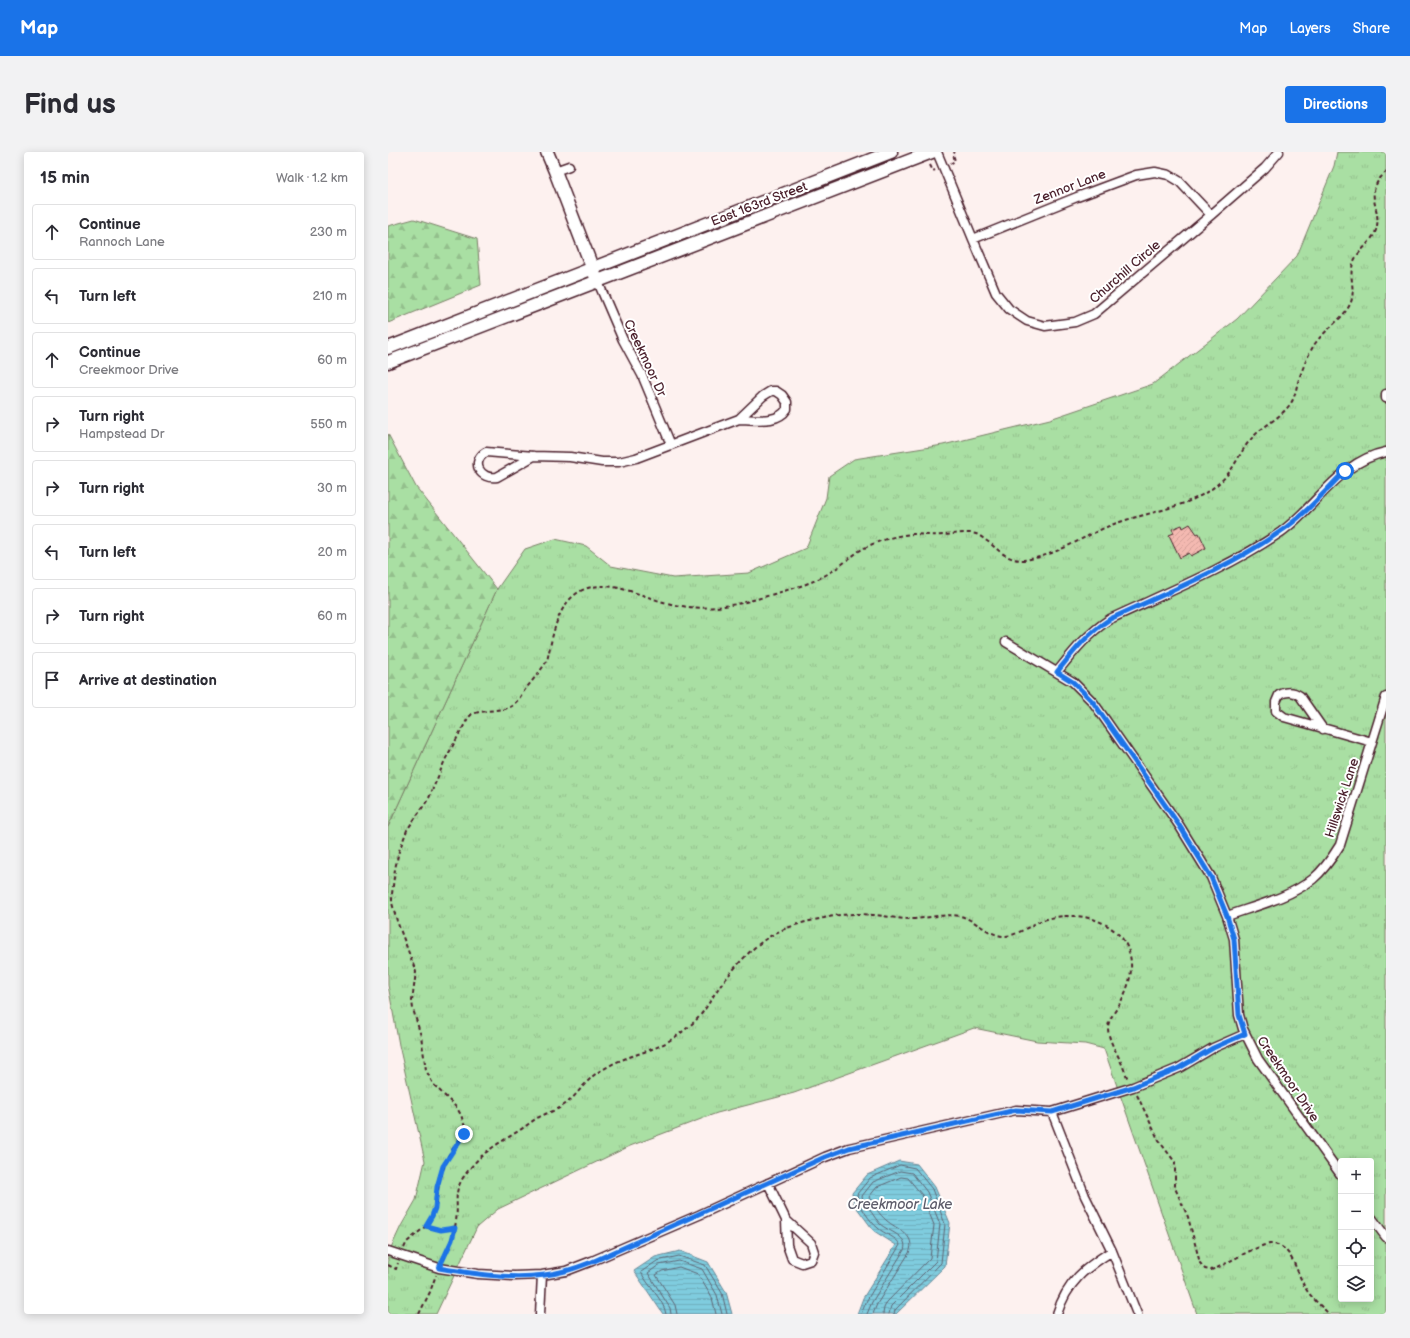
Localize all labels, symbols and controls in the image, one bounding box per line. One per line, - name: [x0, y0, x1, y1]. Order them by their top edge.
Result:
- text: Map: [20, 17, 58, 40]
- text: Map: [1239, 20, 1267, 37]
- text: Layers: [1289, 20, 1331, 37]
- text: Share: [1353, 20, 1390, 37]
- button: Directions: [1285, 86, 1386, 123]
- text: Find us: [24, 88, 116, 121]
- street label: Zennor Lane: [1031, 166, 1108, 208]
- text: 15 min: [40, 168, 90, 188]
- text: Walk · 1.2 km: [276, 170, 348, 186]
- street label: East 163rd Street: [709, 178, 809, 230]
- text: Continue: [79, 215, 141, 234]
- icon: ahead: [41, 221, 63, 243]
- text: 230 m: [310, 224, 347, 240]
- text: Rannoch Lane: [79, 234, 165, 250]
- street label: Churchill Circle: [1086, 237, 1164, 307]
- icon: left: [41, 285, 63, 307]
- text: Turn left: [79, 287, 136, 306]
- text: 210 m: [313, 288, 347, 304]
- street label: Creekmoor Dr: [620, 317, 670, 399]
- text: Continue: [79, 343, 141, 362]
- icon: ahead: [41, 349, 63, 371]
- text: 60 m: [317, 352, 347, 368]
- text: Creekmoor Drive: [79, 362, 179, 378]
- text: Turn right: [79, 407, 144, 426]
- icon: right: [41, 413, 63, 435]
- text: 550 m: [310, 416, 347, 432]
- text: Hampstead Dr: [79, 426, 164, 442]
- route start: [1336, 462, 1354, 480]
- icon: right: [41, 477, 63, 499]
- text: Turn right: [79, 479, 144, 498]
- text: 30 m: [317, 480, 347, 496]
- icon: left: [41, 541, 63, 563]
- text: Turn left: [79, 543, 136, 562]
- text: 20 m: [317, 544, 347, 560]
- icon: right: [41, 605, 63, 627]
- text: Turn right: [79, 607, 144, 626]
- text: 60 m: [317, 608, 347, 624]
- icon: arrive: [41, 669, 63, 691]
- text: Arrive at destination: [79, 671, 217, 690]
- street label: Hillswick Lane: [1322, 756, 1362, 840]
- street label: Creekmoor Drive: [1253, 1033, 1323, 1125]
- route end: [455, 1125, 473, 1143]
- map controls: [1338, 1158, 1374, 1302]
- button: +: [1338, 1158, 1374, 1194]
- button: −: [1338, 1194, 1374, 1230]
- water label: Creekmoor Lake: [848, 1196, 952, 1213]
- button: locate: [1338, 1230, 1374, 1266]
- button: layers: [1338, 1266, 1374, 1302]

